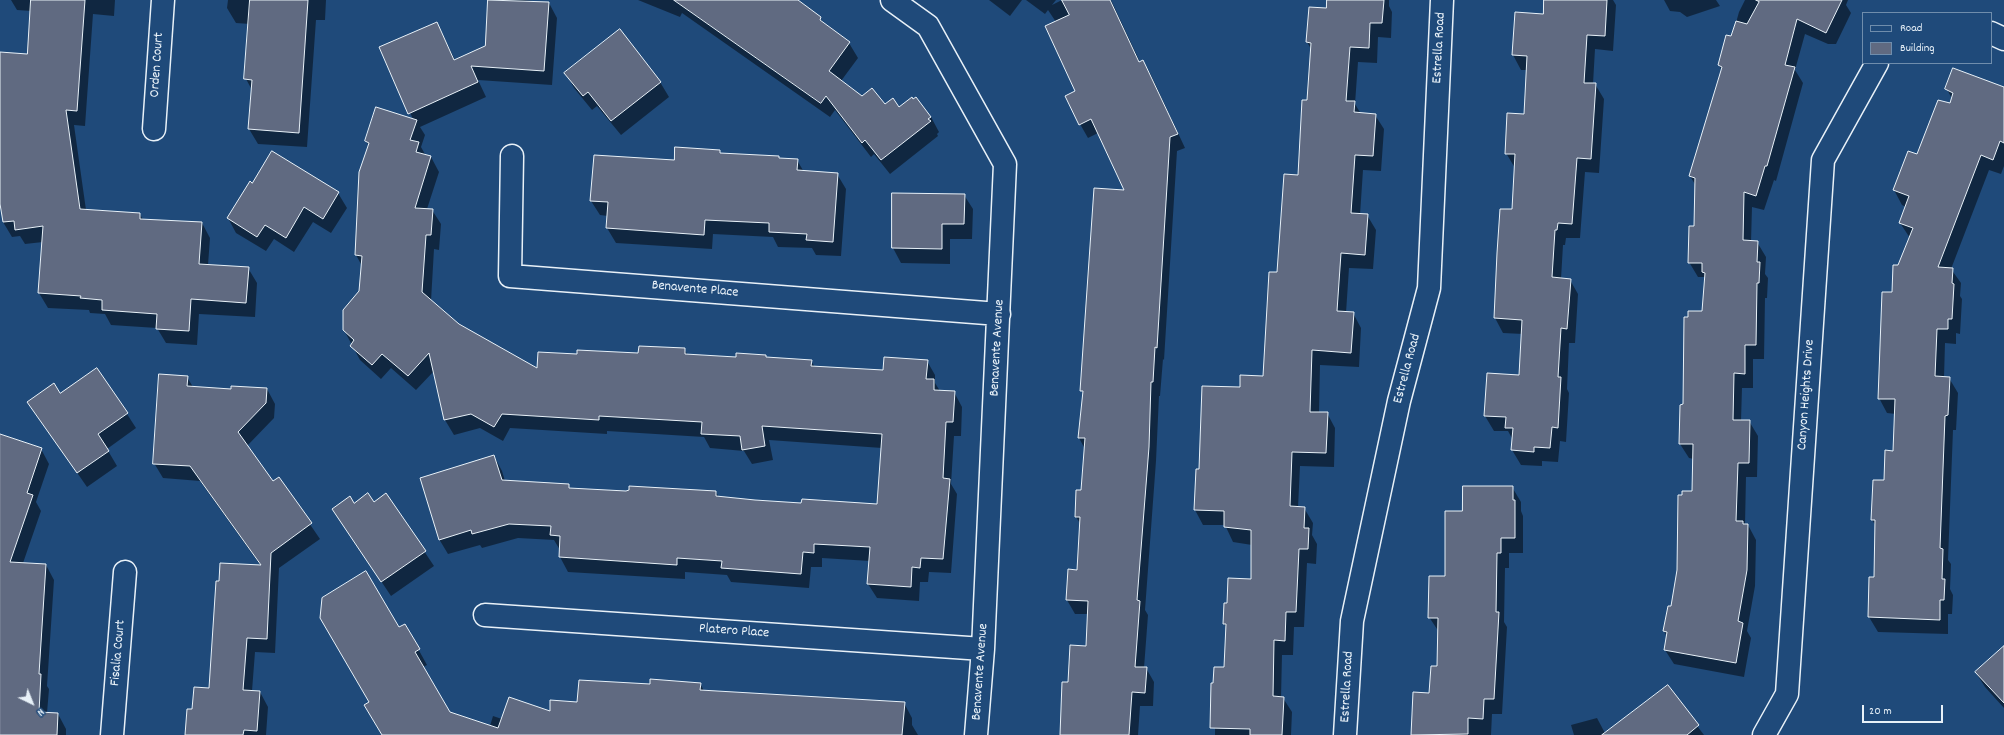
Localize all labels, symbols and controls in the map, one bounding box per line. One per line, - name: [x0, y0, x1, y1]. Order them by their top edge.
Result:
- street label: Estrella Road: [1430, 12, 1450, 84]
- legend: [1862, 12, 1992, 64]
- text: Road: [1900, 20, 1922, 37]
- street label: Orden Court: [147, 32, 169, 98]
- text: Building: [1900, 40, 1935, 57]
- street label: Benavente Place: [651, 278, 739, 302]
- street label: Benavente Avenue: [987, 299, 1009, 397]
- street label: Estrella Road: [1391, 332, 1425, 406]
- street label: Canyon Heights Drive: [1795, 339, 1819, 451]
- street label: Fisalia Court: [108, 619, 130, 687]
- street label: Platero Place: [698, 621, 770, 643]
- street label: Benavente Avenue: [969, 623, 993, 721]
- street label: Estrella Road: [1338, 651, 1358, 723]
- north arrow: [12, 683, 52, 723]
- scale bar: [1864, 697, 1945, 723]
- text: 20 m: [1869, 703, 1892, 720]
- text: N: [33, 704, 48, 719]

